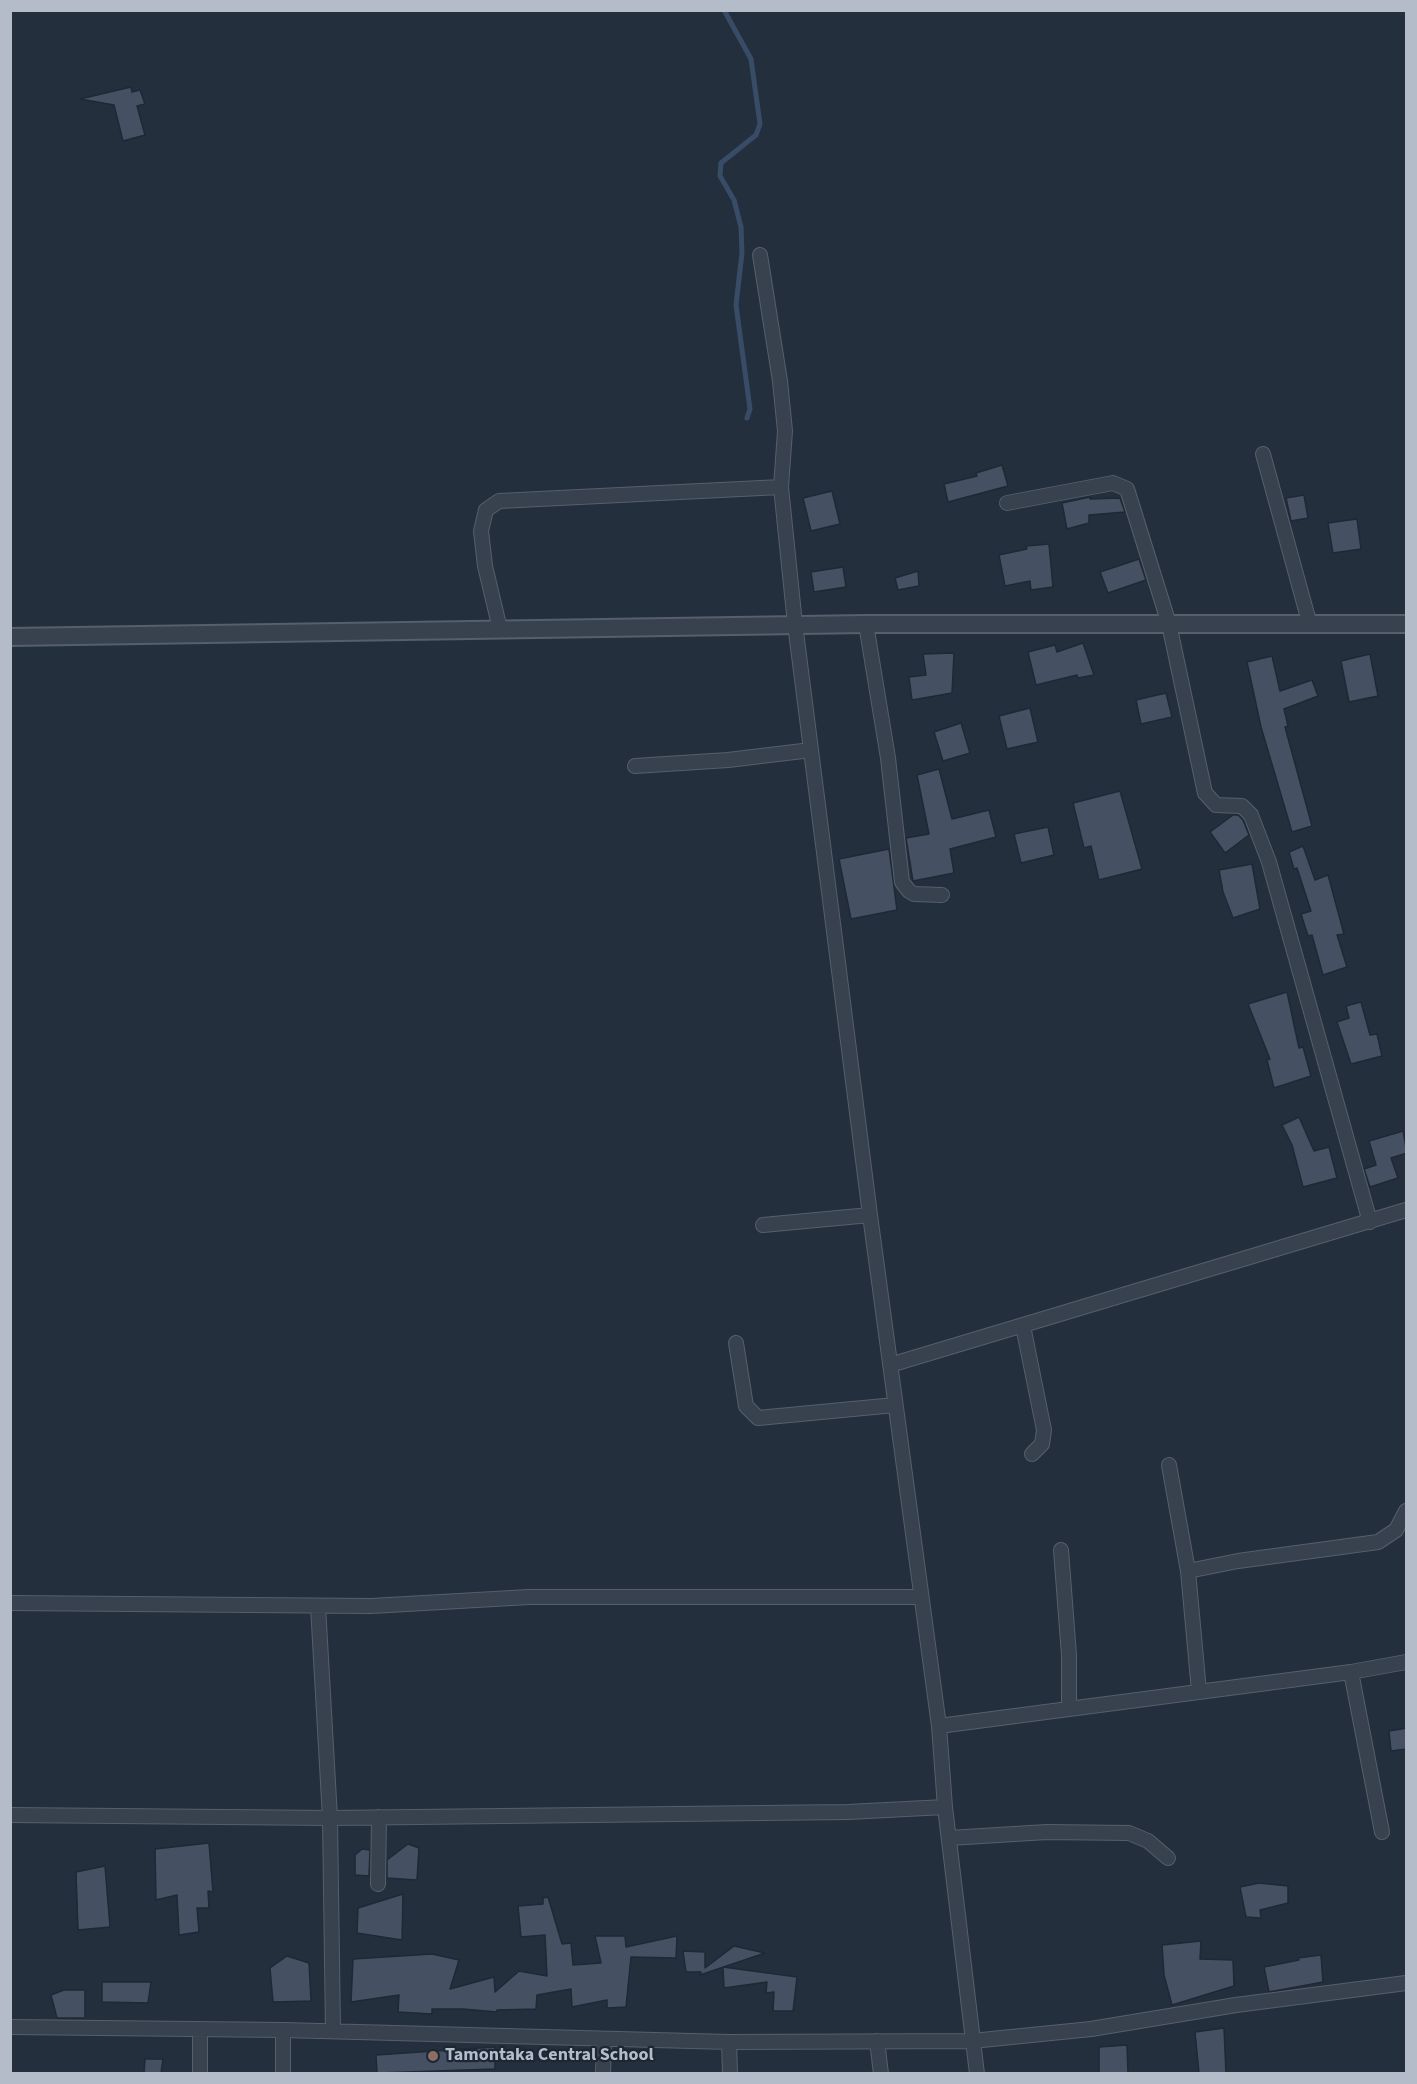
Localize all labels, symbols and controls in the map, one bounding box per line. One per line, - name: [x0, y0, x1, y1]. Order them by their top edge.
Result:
- place label: Tamontaka Central School: [445, 2045, 654, 2067]
- marker: Tamontaka Central School: [426, 2049, 440, 2063]

